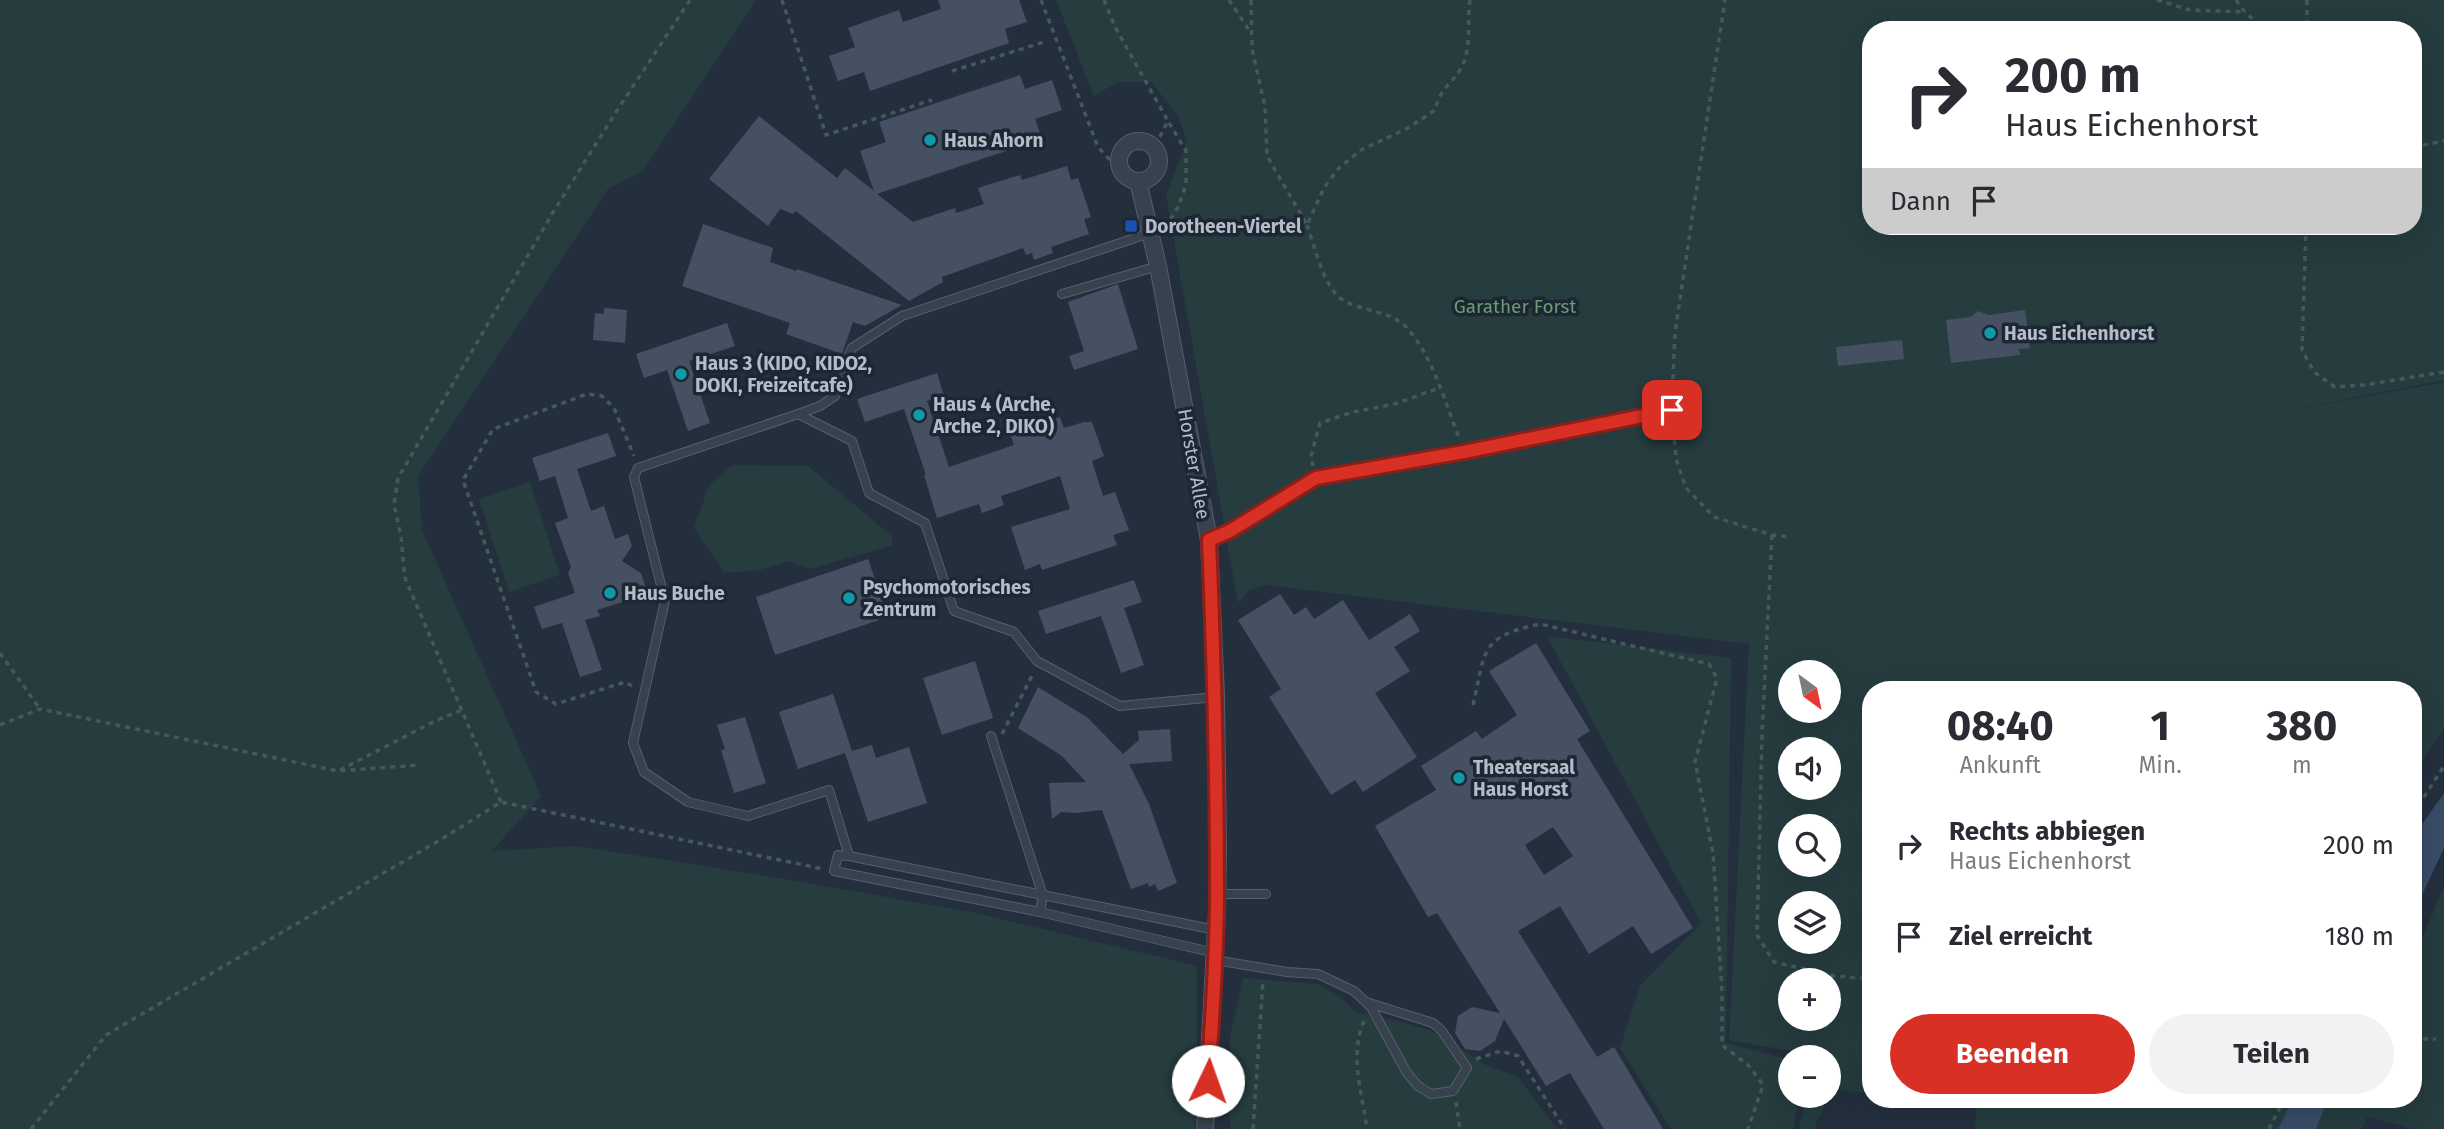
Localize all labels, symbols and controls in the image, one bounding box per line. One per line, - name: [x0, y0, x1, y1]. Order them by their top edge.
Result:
- text: 200 m: [2005, 46, 2141, 105]
- icon: right: [1890, 49, 1981, 140]
- text: Haus Eichenhorst: [2005, 106, 2258, 144]
- place label: Haus Ahorn: [944, 129, 1043, 152]
- marker: Haus Ahorn: [922, 132, 938, 148]
- icon: arrive: [1965, 182, 2003, 220]
- text: Dann: [1890, 186, 1951, 217]
- place label: Dorotheen-Viertel: [1145, 215, 1302, 238]
- marker: Dorotheen-Viertel: [1123, 218, 1139, 234]
- park label: Garather Forst: [1454, 295, 1576, 318]
- place label: Haus Eichenhorst: [2004, 322, 2155, 345]
- marker: Haus Eichenhorst: [1982, 325, 1998, 341]
- place label: Haus 3 (KIDO, KIDO2, DOKI, Freizeitcafe): [695, 352, 872, 397]
- marker: Haus 3 (KIDO, KIDO2, DOKI, Freizeitcafe): [673, 366, 689, 382]
- pin: [1642, 380, 1702, 440]
- icon: arrive: [1653, 391, 1691, 429]
- place label: Haus 4 (Arche, Arche 2, DIKO): [932, 393, 1055, 438]
- marker: Haus 4 (Arche, Arche 2, DIKO): [911, 407, 927, 423]
- street label: Horster Allee: [1173, 407, 1215, 521]
- place label: Psychomotorisches Zentrum: [863, 576, 1031, 621]
- place label: Haus Buche: [624, 582, 725, 605]
- marker: Haus Buche: [602, 585, 618, 601]
- marker: Psychomotorisches Zentrum: [841, 590, 857, 606]
- north arrow: [1778, 660, 1841, 723]
- map controls: [1778, 660, 1841, 1108]
- text: 08:40: [1947, 701, 2054, 751]
- text: 1: [2150, 701, 2170, 751]
- text: 380: [2267, 701, 2337, 751]
- button: sound: [1778, 737, 1841, 800]
- text: Ankunft: [1960, 751, 2041, 779]
- text: Min.: [2138, 751, 2182, 779]
- text: m: [2292, 751, 2312, 779]
- place label: Theatersaal Haus Horst: [1473, 756, 1575, 801]
- marker: Theatersaal Haus Horst: [1451, 770, 1467, 786]
- button: search: [1778, 814, 1841, 877]
- text: Rechts abbiegen: [1949, 816, 2145, 847]
- icon: right: [1890, 827, 1928, 865]
- text: 200 m: [2323, 830, 2394, 861]
- text: Haus Eichenhorst: [1949, 847, 2131, 875]
- button: layers: [1778, 891, 1841, 954]
- icon: arrive: [1890, 918, 1928, 956]
- text: Ziel erreicht: [1949, 921, 2092, 952]
- text: 180 m: [2325, 921, 2394, 952]
- button: +: [1778, 968, 1841, 1031]
- button: Beenden: [1890, 1014, 2135, 1094]
- button: Teilen: [2149, 1014, 2394, 1094]
- position arrow: [1171, 1044, 1245, 1118]
- button: −: [1778, 1045, 1841, 1108]

